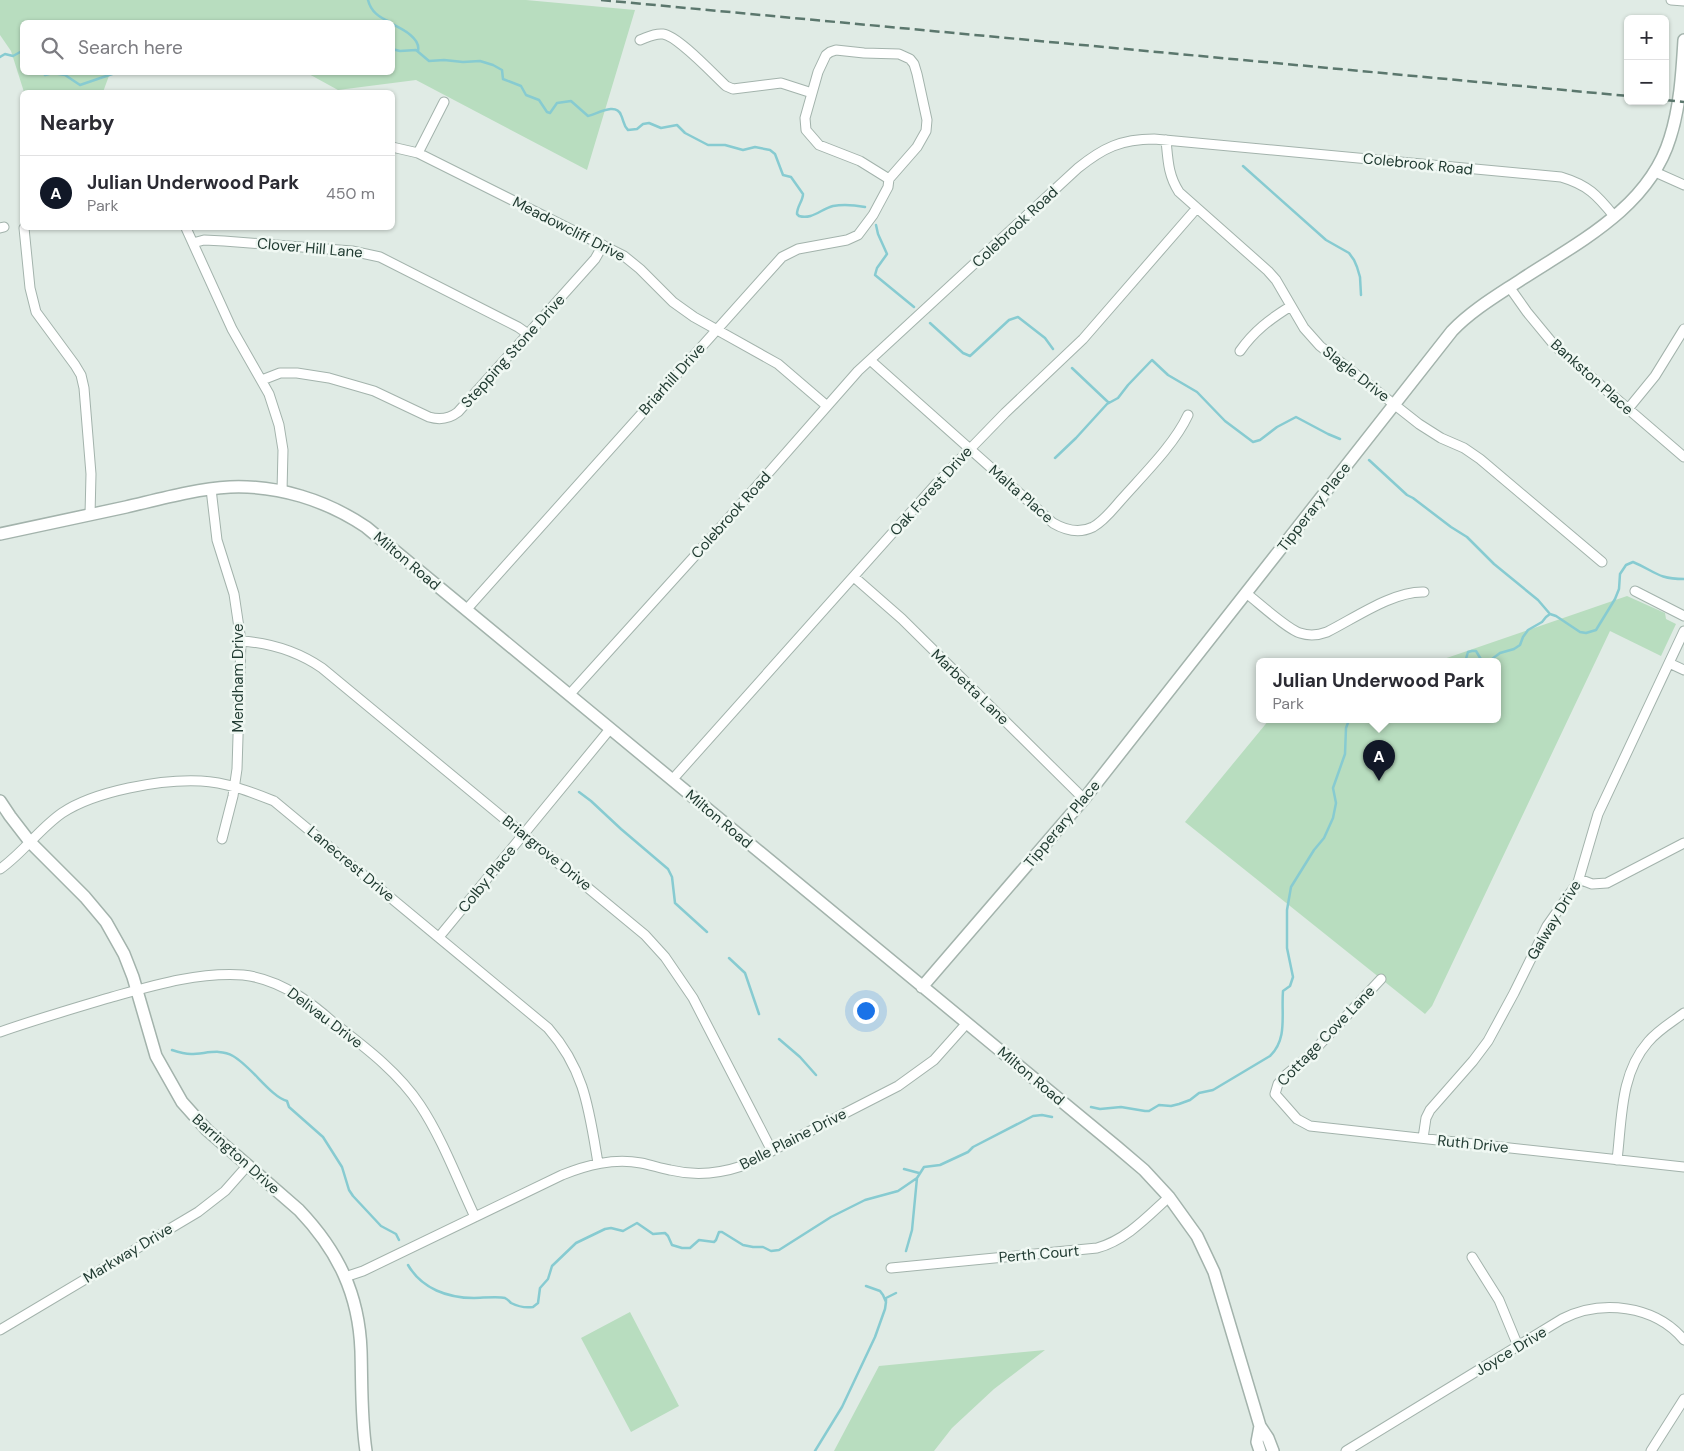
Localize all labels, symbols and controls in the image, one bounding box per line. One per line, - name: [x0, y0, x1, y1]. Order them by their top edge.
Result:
- map controls: [1624, 15, 1669, 105]
- button: +: [1624, 15, 1669, 60]
- search box: [20, 20, 395, 75]
- icon: search: [38, 34, 66, 62]
- text: Search here: [78, 35, 183, 60]
- button: −: [1624, 60, 1669, 105]
- text: Nearby: [40, 109, 114, 137]
- street label: Colebrook Road: [1362, 148, 1474, 180]
- text: Julian Underwood Park: [87, 170, 299, 195]
- street label: Colebrook Road: [968, 182, 1062, 272]
- text: A: [50, 183, 62, 204]
- text: 450 m: [326, 183, 375, 204]
- street label: Meadowcliff Drive: [509, 192, 629, 266]
- text: Park: [87, 195, 119, 216]
- street label: Clover Hill Lane: [256, 233, 364, 263]
- street label: Stepping Stone Drive: [457, 290, 569, 412]
- street label: Bankston Place: [1546, 335, 1638, 419]
- street label: Briarhill Drive: [634, 339, 710, 419]
- street label: Slagle Drive: [1318, 342, 1394, 406]
- street label: Oak Forest Drive: [885, 442, 977, 540]
- street label: Tipperary Place: [1273, 458, 1355, 556]
- street label: Malta Place: [984, 460, 1058, 528]
- street label: Colebrook Road: [687, 467, 775, 563]
- street label: Milton Road: [369, 527, 445, 595]
- street label: Mendham Drive: [228, 624, 248, 732]
- street label: Marbetta Lane: [927, 645, 1013, 729]
- popup: [1256, 658, 1501, 723]
- text: Julian Underwood Park: [1272, 668, 1485, 693]
- text: Park: [1272, 693, 1304, 714]
- pin: A: [1363, 740, 1395, 781]
- street label: Tipperary Place: [1020, 776, 1104, 872]
- street label: Milton Road: [681, 785, 757, 853]
- street label: Briargrove Drive: [498, 811, 596, 895]
- street label: Lanecrest Drive: [303, 822, 399, 906]
- street label: Colby Place: [454, 841, 520, 917]
- street label: Galway Drive: [1522, 876, 1586, 964]
- street label: Cottage Cove Lane: [1273, 981, 1379, 1091]
- street label: Delivau Drive: [283, 983, 367, 1053]
- your location: [853, 998, 879, 1024]
- street label: Milton Road: [993, 1042, 1069, 1110]
- street label: Belle Plaine Drive: [736, 1103, 850, 1175]
- street label: Barrington Drive: [188, 1109, 284, 1199]
- street label: Ruth Drive: [1436, 1130, 1510, 1158]
- street label: Markway Drive: [80, 1218, 176, 1288]
- street label: Perth Court: [998, 1241, 1080, 1267]
- street label: Joyce Drive: [1472, 1322, 1550, 1380]

